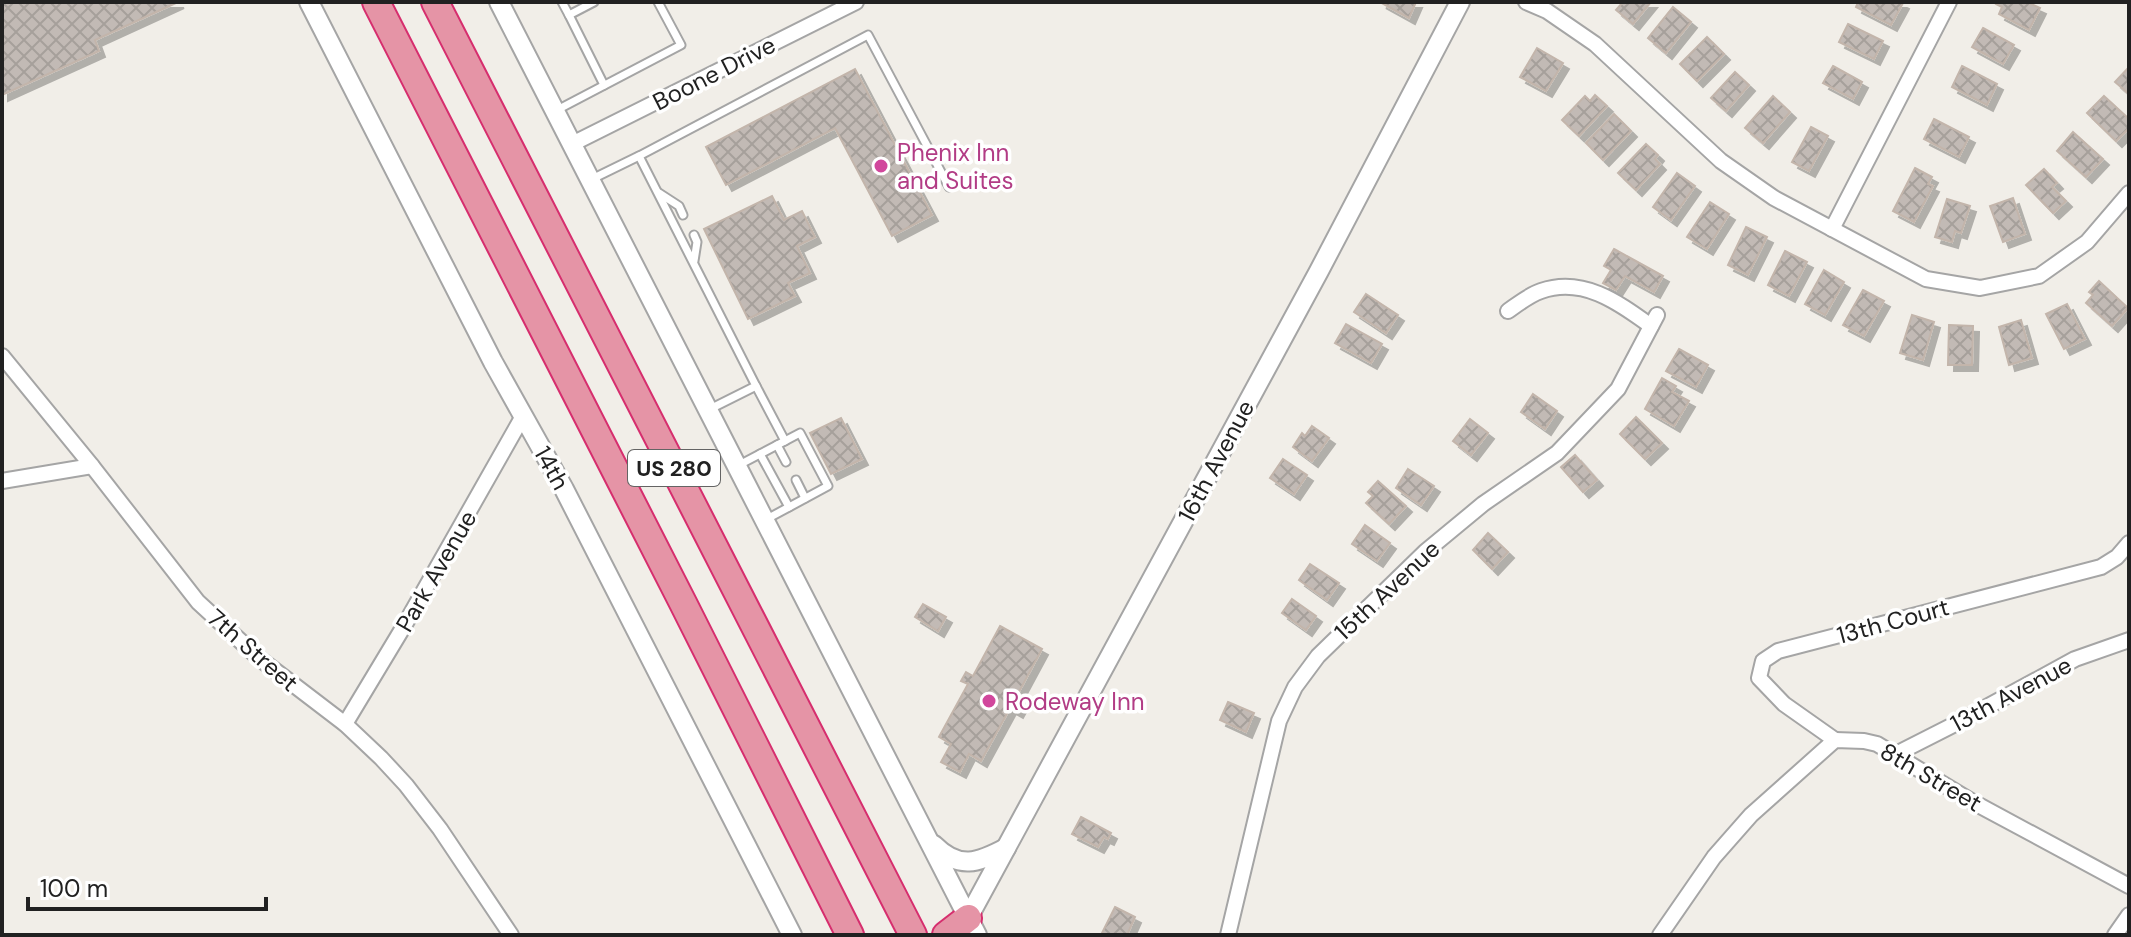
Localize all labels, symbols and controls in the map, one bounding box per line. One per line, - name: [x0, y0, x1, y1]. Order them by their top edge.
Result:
- street label: Boone Drive: [647, 29, 781, 117]
- place label: Phenix Inn and Suites: [897, 137, 1013, 196]
- marker: Phenix Inn and Suites: [872, 157, 890, 175]
- street label: 16th Avenue: [1171, 395, 1261, 527]
- street label: 14th: [527, 441, 577, 495]
- road number: US 280: [628, 450, 720, 486]
- street label: Park Avenue: [389, 505, 483, 637]
- street label: 15th Avenue: [1328, 533, 1446, 647]
- street label: 13th Court: [1834, 591, 1952, 651]
- street label: 7th Street: [201, 602, 305, 698]
- street label: 13th Avenue: [1945, 649, 2077, 739]
- place label: Rodeway Inn: [1005, 686, 1144, 717]
- marker: Rodeway Inn: [980, 692, 998, 710]
- street label: 8th Street: [1875, 736, 1987, 818]
- scale bar: [28, 861, 266, 911]
- text: 100 m: [40, 873, 108, 904]

